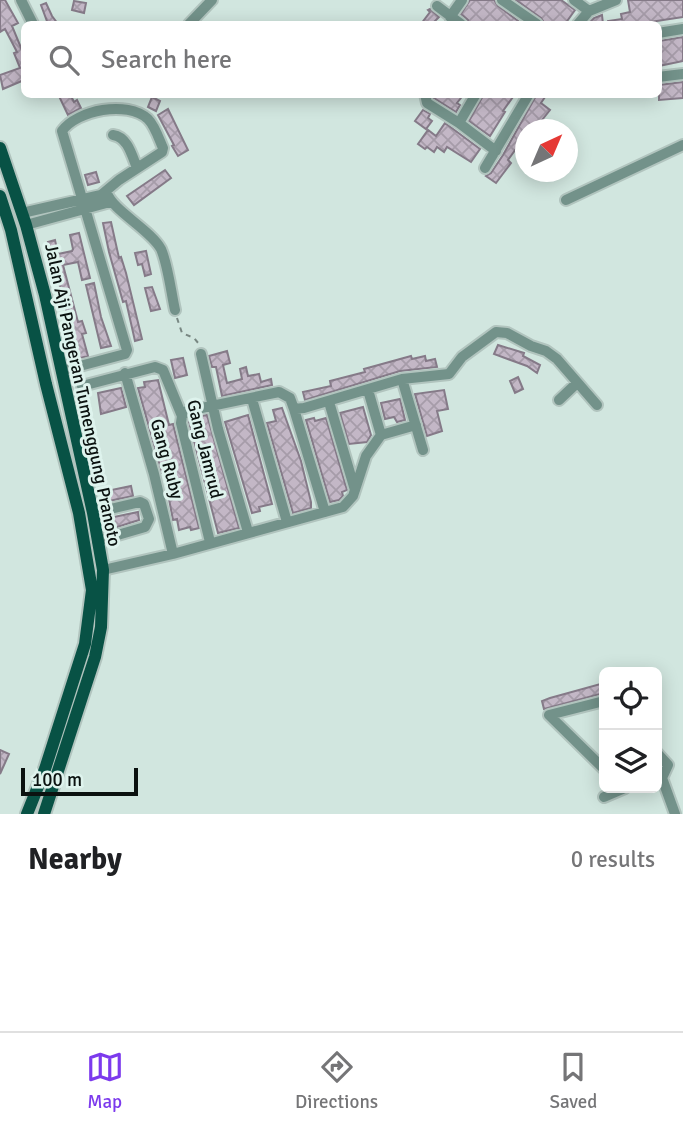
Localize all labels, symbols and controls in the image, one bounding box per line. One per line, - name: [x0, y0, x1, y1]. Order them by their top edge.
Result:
- search box: [21, 21, 662, 98]
- icon: search: [45, 41, 83, 79]
- text: Search here: [101, 44, 232, 76]
- north arrow: [515, 119, 578, 182]
- street label: Jalan Aji Pangeran Tumenggung Pranoto: [40, 242, 126, 548]
- street label: Gang Jamrud: [182, 397, 228, 501]
- street label: Gang Ruby: [146, 416, 188, 502]
- map controls: [599, 667, 662, 793]
- button: locate: [599, 667, 662, 730]
- button: layers: [599, 730, 662, 793]
- scale bar: [21, 765, 138, 797]
- text: 100 m: [32, 768, 82, 792]
- text: Nearby: [28, 841, 122, 878]
- text: 0 results: [571, 845, 655, 874]
- tab: Map: [86, 1048, 124, 1114]
- tab: Directions: [295, 1048, 378, 1114]
- tab: Saved: [549, 1048, 597, 1114]

